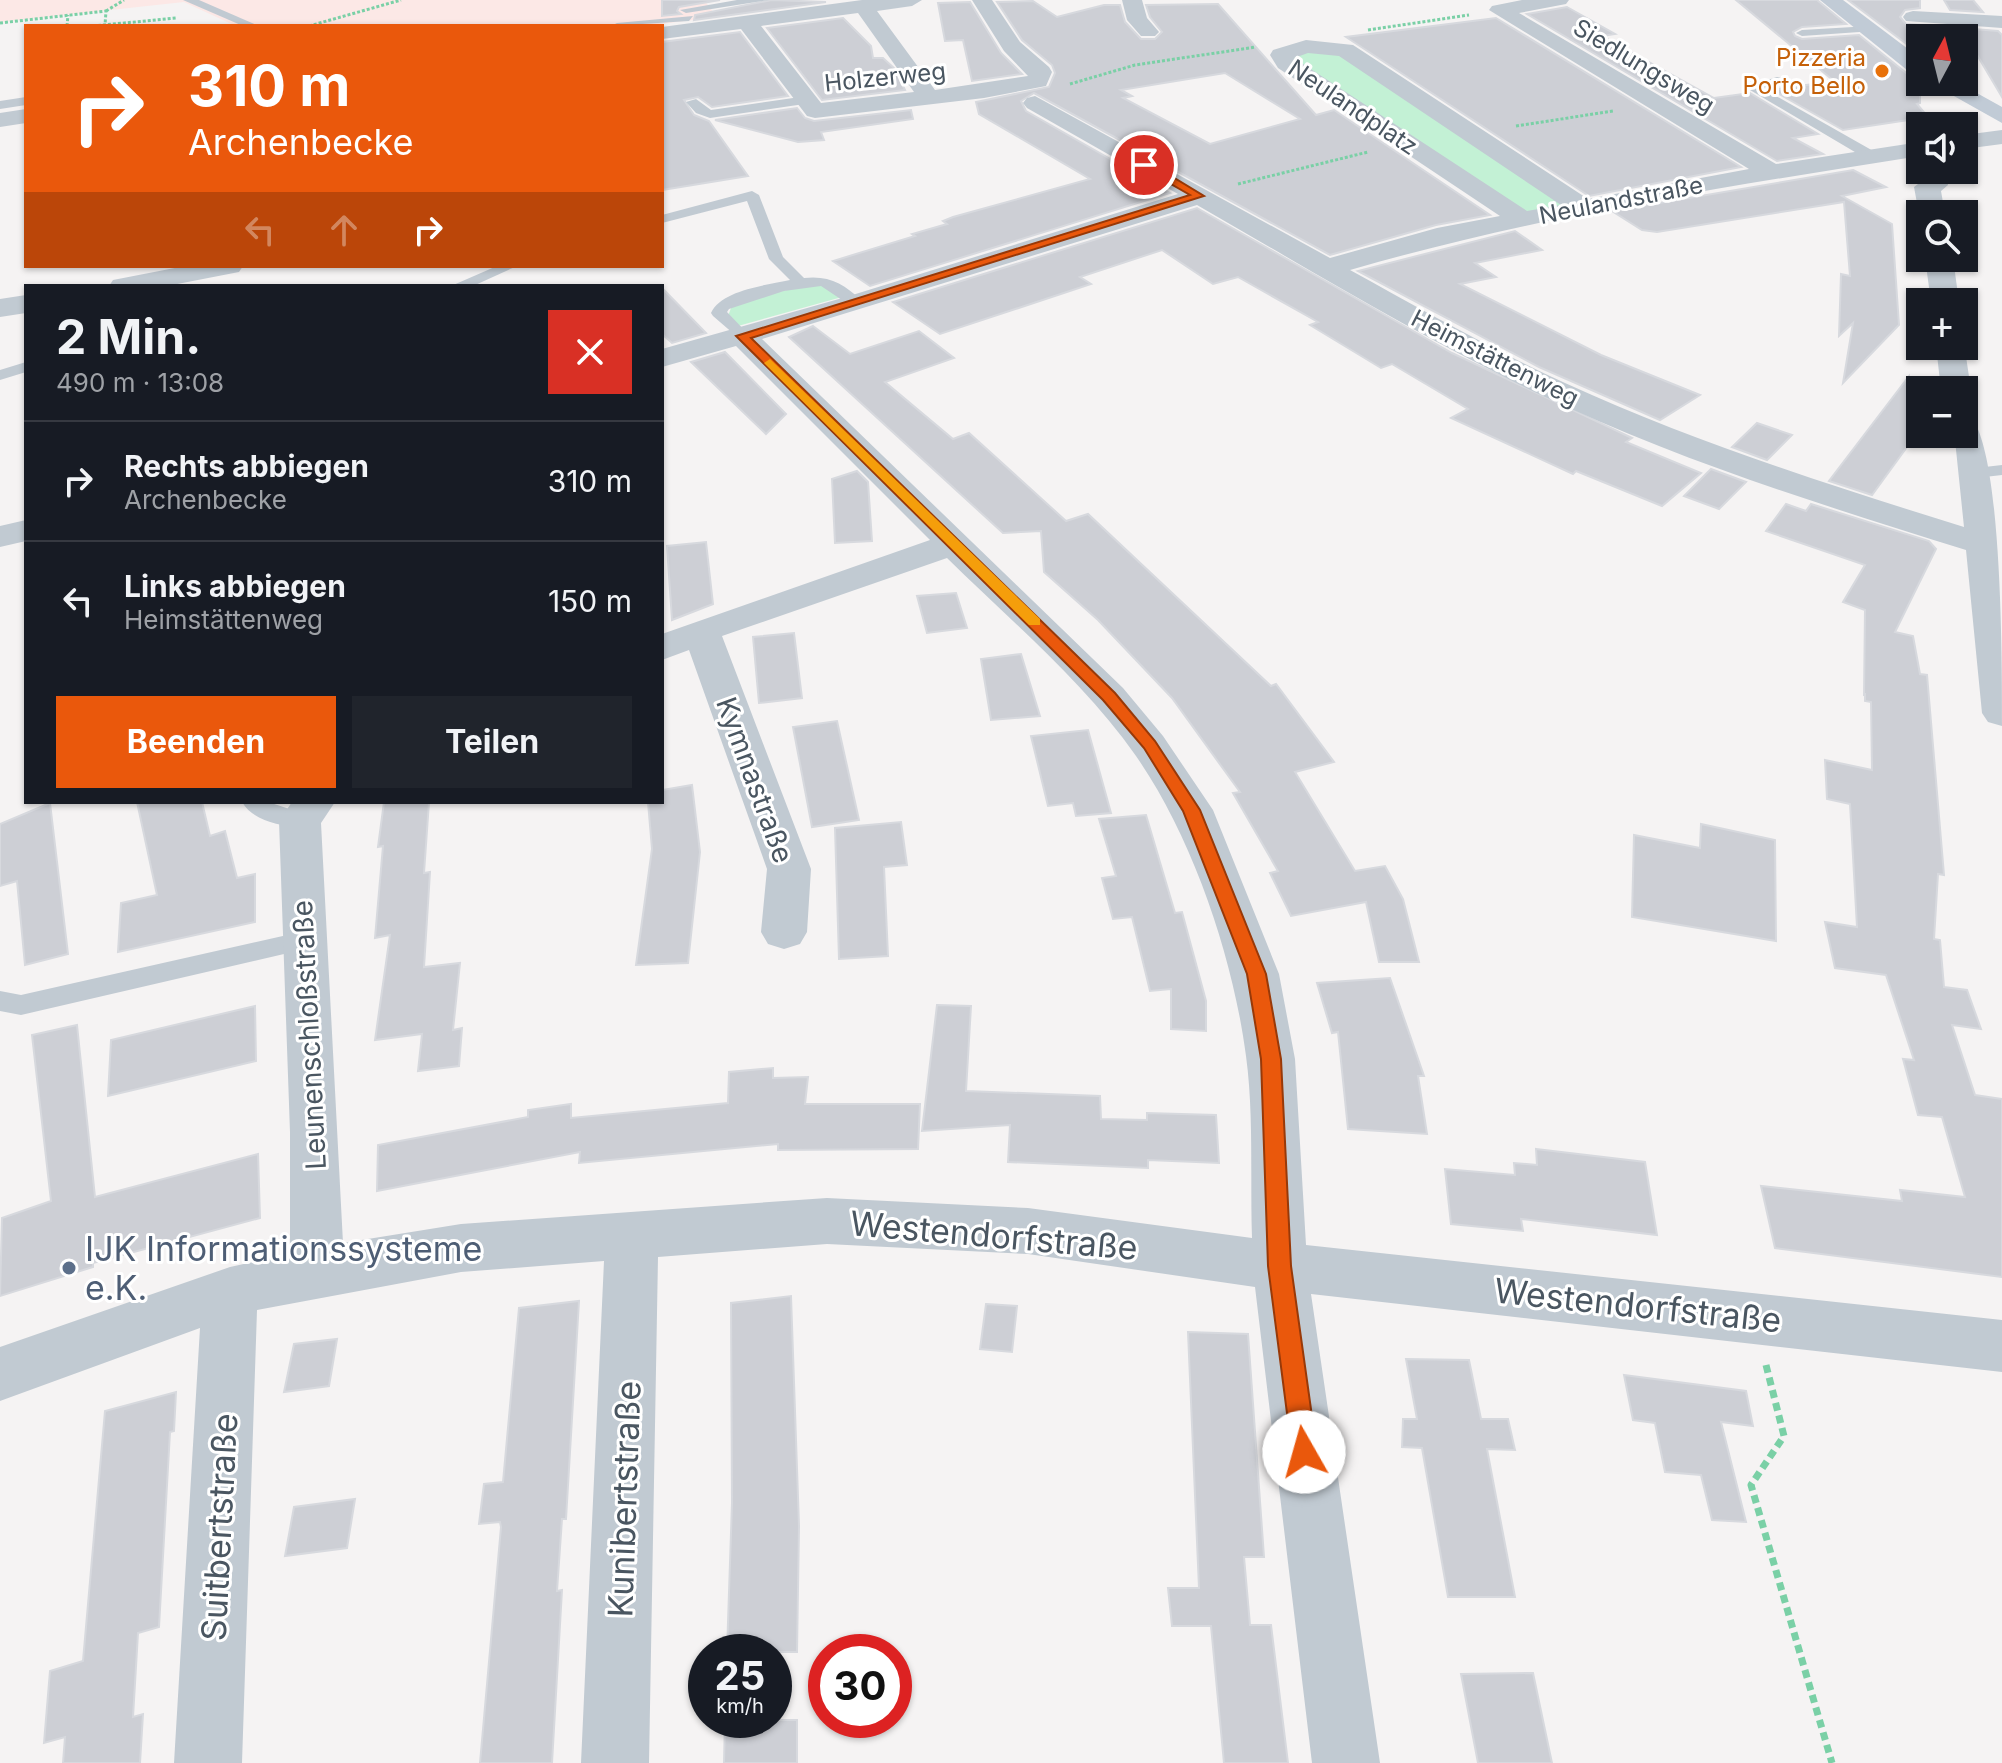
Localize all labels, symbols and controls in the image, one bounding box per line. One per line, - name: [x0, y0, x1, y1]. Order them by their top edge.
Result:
- street label: Siedlungsweg: [1568, 13, 1720, 119]
- north arrow: [1906, 24, 1978, 96]
- map controls: [1906, 24, 1978, 448]
- place label: Pizzeria Porto Bello: [1743, 43, 1866, 100]
- text: 310 m: [188, 52, 350, 120]
- street label: Neulandplatz: [1283, 53, 1423, 161]
- icon: right: [56, 56, 160, 160]
- street label: Holzerweg: [823, 56, 947, 98]
- marker: Pizzeria Porto Bello: [1873, 62, 1891, 80]
- button: sound: [1906, 112, 1978, 184]
- text: Archenbecke: [188, 120, 413, 164]
- pin: [1110, 131, 1178, 199]
- icon: arrive: [1122, 143, 1166, 187]
- street label: Neulandstraße: [1537, 170, 1705, 230]
- button: search: [1906, 200, 1978, 272]
- icon: left: [238, 208, 282, 252]
- icon: ahead: [322, 208, 366, 252]
- icon: right: [406, 208, 450, 252]
- button: +: [1906, 288, 1978, 360]
- street label: Heimstättenweg: [1407, 303, 1583, 413]
- text: 2 Min.: [56, 307, 201, 366]
- button: close: [548, 310, 632, 394]
- text: 490 m · 13:08: [56, 367, 224, 398]
- button: −: [1906, 376, 1978, 448]
- text: Rechts abbiegen: [124, 448, 369, 484]
- icon: right: [56, 459, 100, 503]
- text: 310 m: [548, 463, 632, 499]
- text: Archenbecke: [124, 484, 287, 515]
- text: Links abbiegen: [124, 568, 346, 604]
- icon: left: [56, 579, 100, 623]
- text: 150 m: [548, 583, 632, 619]
- text: Heimstättenweg: [124, 604, 323, 635]
- street label: Kymnastraße: [709, 692, 801, 868]
- button: Beenden: [56, 696, 336, 788]
- button: Teilen: [352, 696, 632, 788]
- street label: Leunenschloßstraße: [285, 899, 333, 1171]
- street label: Westendorfstraße: [849, 1202, 1139, 1268]
- place label: IJK Informationssysteme e.K.: [85, 1228, 482, 1308]
- marker: IJK Informationssysteme e.K.: [60, 1259, 78, 1277]
- street label: Westendorfstraße: [1492, 1270, 1784, 1340]
- street label: Kunibertstraße: [599, 1380, 649, 1618]
- position arrow: [1262, 1410, 1346, 1494]
- street label: Suitbertstraße: [193, 1412, 245, 1642]
- speed limit sign: 30: [808, 1634, 912, 1738]
- text: 25: [715, 1651, 765, 1700]
- text: km/h: [716, 1694, 764, 1718]

